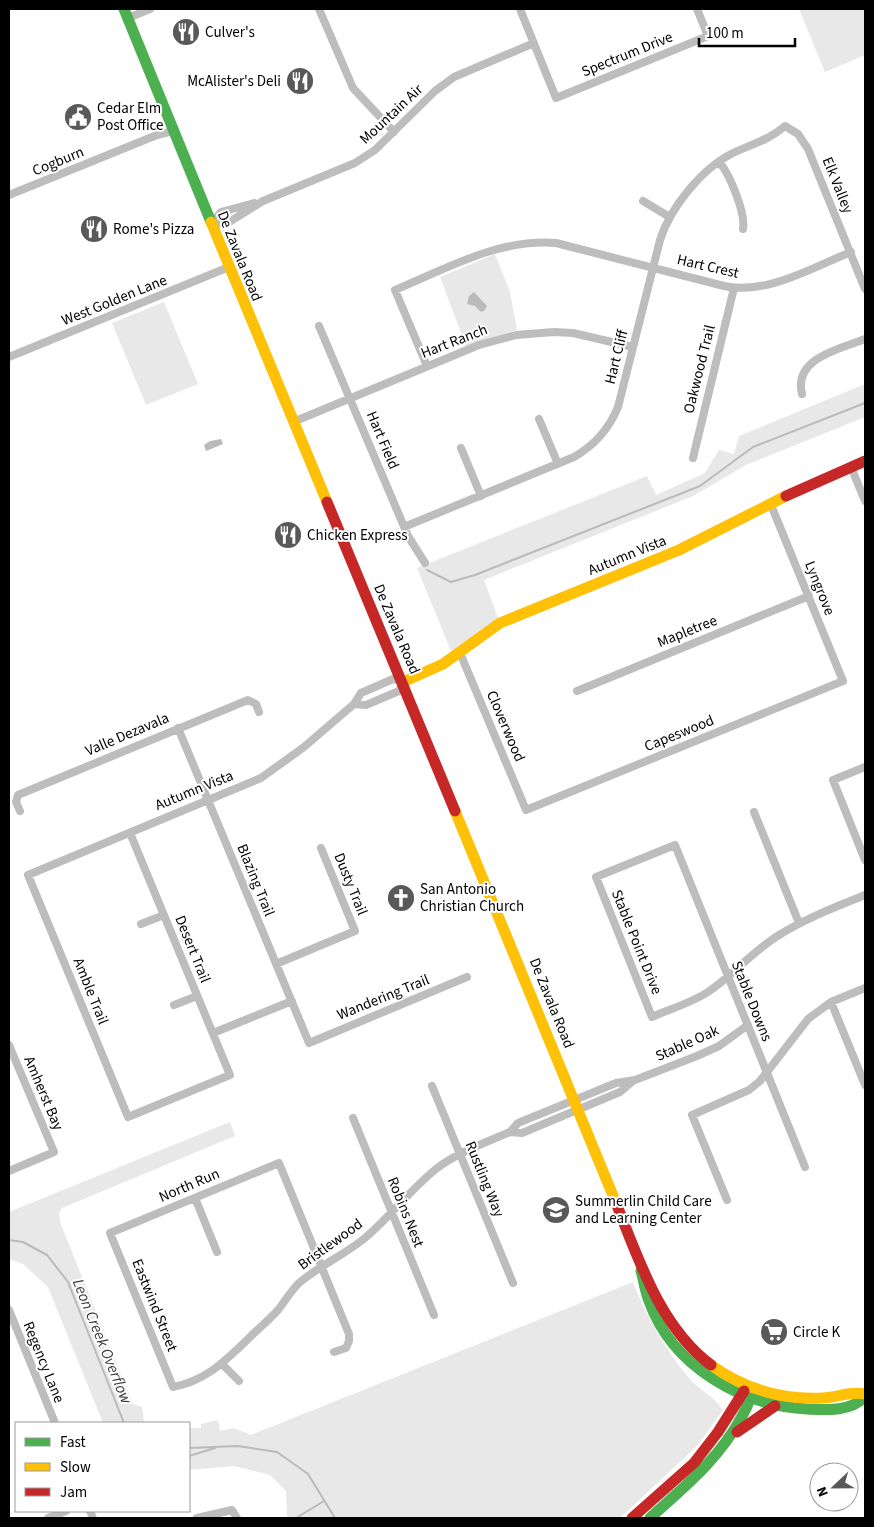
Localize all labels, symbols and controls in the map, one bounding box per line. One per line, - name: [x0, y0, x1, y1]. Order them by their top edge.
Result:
- scale bar: [699, 15, 795, 47]
- restaurant icon: Culver's: [171, 17, 201, 47]
- place label: Culver's: [205, 22, 255, 43]
- text: 100 m: [706, 23, 744, 44]
- street label: Spectrum Drive: [578, 27, 676, 82]
- restaurant icon: McAlister's Deli: [285, 66, 315, 96]
- place label: McAlister's Deli: [187, 71, 281, 92]
- street label: Mountain Air: [355, 79, 428, 149]
- place label: Cedar Elm Post Office: [97, 98, 164, 136]
- public building icon: Cedar Elm Post Office: [63, 102, 93, 132]
- street label: Cogburn: [29, 142, 87, 181]
- street label: Elk Valley: [817, 154, 858, 217]
- street label: De Zavala Road: [212, 208, 267, 305]
- restaurant icon: Rome's Pizza: [79, 214, 109, 244]
- place label: Rome's Pizza: [113, 219, 194, 240]
- street label: Hart Crest: [675, 249, 741, 284]
- street label: West Golden Lane: [58, 270, 170, 331]
- street label: Hart Ranch: [418, 319, 491, 364]
- street label: Oakwood Trail: [678, 322, 721, 416]
- street label: Hart Cliff: [600, 326, 634, 387]
- street label: Hart Field: [361, 408, 404, 473]
- restaurant icon: Chicken Express: [273, 520, 303, 550]
- place label: Chicken Express: [307, 525, 408, 546]
- street label: Autumn Vista: [585, 530, 670, 581]
- street label: Lyngrove: [799, 558, 840, 619]
- street label: De Zavala Road: [368, 581, 425, 677]
- street label: Mapletree: [654, 610, 720, 653]
- street label: Cloverwood: [481, 687, 530, 765]
- street label: Valle Dezavala: [82, 707, 172, 762]
- street label: Capeswood: [641, 710, 717, 757]
- street label: Autumn Vista: [152, 765, 237, 816]
- street label: Blazing Trail: [232, 841, 280, 920]
- street label: Dusty Trail: [328, 850, 373, 919]
- place label: San Antonio Christian Church: [420, 879, 524, 917]
- church icon: San Antonio Christian Church: [386, 883, 416, 913]
- street label: Stable Point Drive: [606, 887, 667, 998]
- street label: Desert Trail: [170, 912, 216, 986]
- street label: Amble Trail: [68, 955, 114, 1028]
- street label: De Zavala Road: [524, 955, 579, 1052]
- street label: Stable Downs: [726, 958, 777, 1045]
- street label: Wandering Trail: [334, 969, 433, 1026]
- street label: Stable Oak: [652, 1020, 723, 1067]
- street label: Amherst Bay: [18, 1053, 69, 1134]
- street label: Rustling Way: [460, 1138, 509, 1220]
- street label: North Run: [156, 1163, 223, 1208]
- street label: Robins Nest: [382, 1174, 429, 1251]
- place label: Summerlin Child Care and Learning Center: [575, 1191, 712, 1229]
- school or university icon: Summerlin Child Care and Learning Center: [541, 1195, 571, 1225]
- street label: Bristlewood: [294, 1214, 367, 1275]
- street label: Eastwind Street: [126, 1256, 183, 1355]
- water label: Leon Creek Overflow: [67, 1275, 137, 1408]
- supermarket icon: Circle K: [759, 1317, 789, 1347]
- street label: Regency Lane: [18, 1318, 69, 1406]
- place label: Circle K: [793, 1322, 840, 1343]
- legend: [15, 1422, 190, 1512]
- text: Fast: [60, 1432, 86, 1453]
- text: Slow: [60, 1457, 91, 1478]
- north arrow: [809, 1462, 859, 1512]
- text: Jam: [60, 1482, 87, 1503]
- text: N: [812, 1483, 834, 1500]

